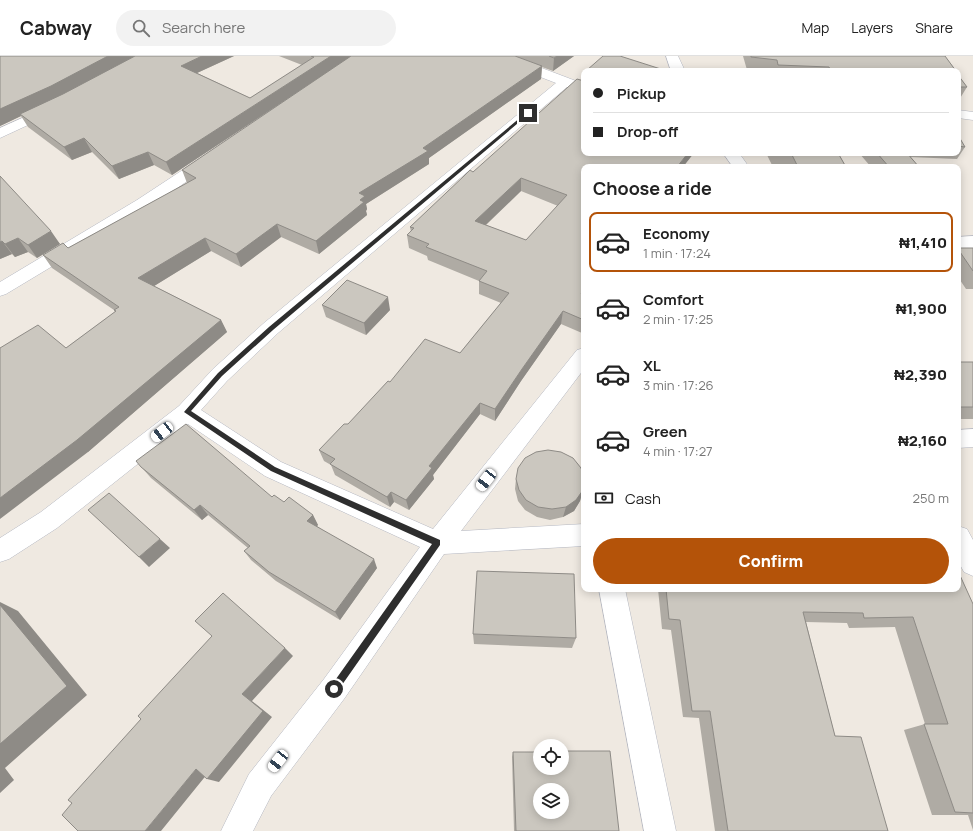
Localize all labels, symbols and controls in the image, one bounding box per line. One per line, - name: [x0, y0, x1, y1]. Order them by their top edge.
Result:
- search box: [116, 10, 396, 46]
- text: Cabway: [20, 15, 92, 41]
- icon: search: [130, 17, 152, 39]
- text: Search here: [162, 17, 245, 38]
- text: Map: [801, 18, 829, 37]
- text: Layers: [851, 18, 893, 37]
- text: Share: [915, 18, 953, 37]
- text: Pickup: [617, 83, 666, 104]
- route end: [519, 104, 537, 122]
- text: Drop-off: [617, 121, 678, 142]
- text: Choose a ride: [593, 176, 712, 200]
- text: Economy: [643, 223, 710, 244]
- icon: car: [595, 224, 631, 260]
- text: ₦1,410: [899, 232, 947, 253]
- text: 1 min · 17:24: [643, 244, 711, 262]
- text: Comfort: [643, 289, 704, 310]
- icon: car: [595, 290, 631, 326]
- text: ₦1,900: [896, 298, 947, 319]
- text: 2 min · 17:25: [643, 310, 713, 328]
- text: XL: [643, 355, 661, 376]
- icon: car: [595, 356, 631, 392]
- text: ₦2,390: [894, 364, 947, 385]
- text: 3 min · 17:26: [643, 376, 714, 394]
- car: [149, 420, 175, 444]
- text: Green: [643, 421, 687, 442]
- icon: car: [595, 422, 631, 458]
- text: ₦2,160: [898, 430, 947, 451]
- text: 4 min · 17:27: [643, 442, 713, 460]
- car: [474, 467, 498, 493]
- icon: cash: [593, 487, 615, 509]
- text: Cash: [625, 488, 661, 509]
- text: 250 m: [913, 489, 949, 507]
- button: Confirm: [593, 538, 949, 584]
- route start: [325, 680, 343, 698]
- map controls: [533, 739, 569, 819]
- button: locate: [533, 739, 569, 775]
- car: [266, 748, 290, 774]
- button: layers: [533, 783, 569, 819]

